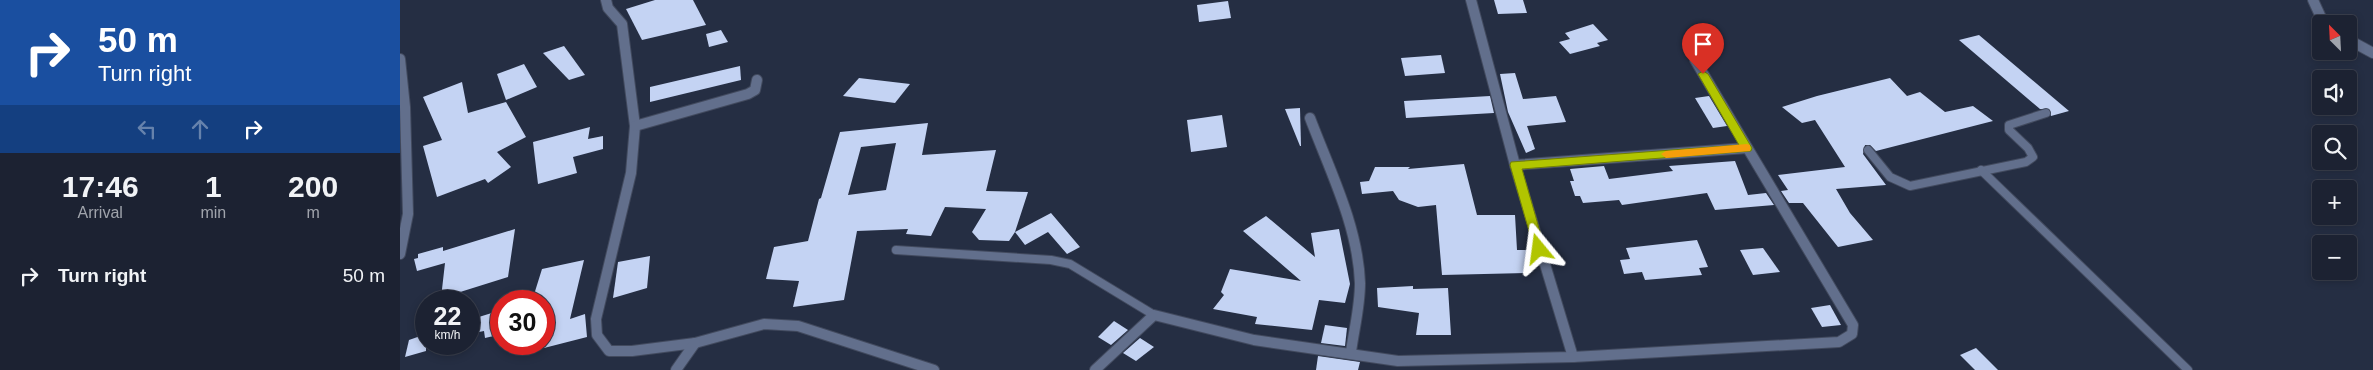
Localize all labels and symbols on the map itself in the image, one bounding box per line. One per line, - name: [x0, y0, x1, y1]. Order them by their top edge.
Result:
- north arrow: [2312, 15, 2358, 60]
- pin: [1682, 23, 1724, 74]
- position arrow: [1512, 222, 1564, 274]
- speed limit sign: 30: [490, 290, 555, 355]

